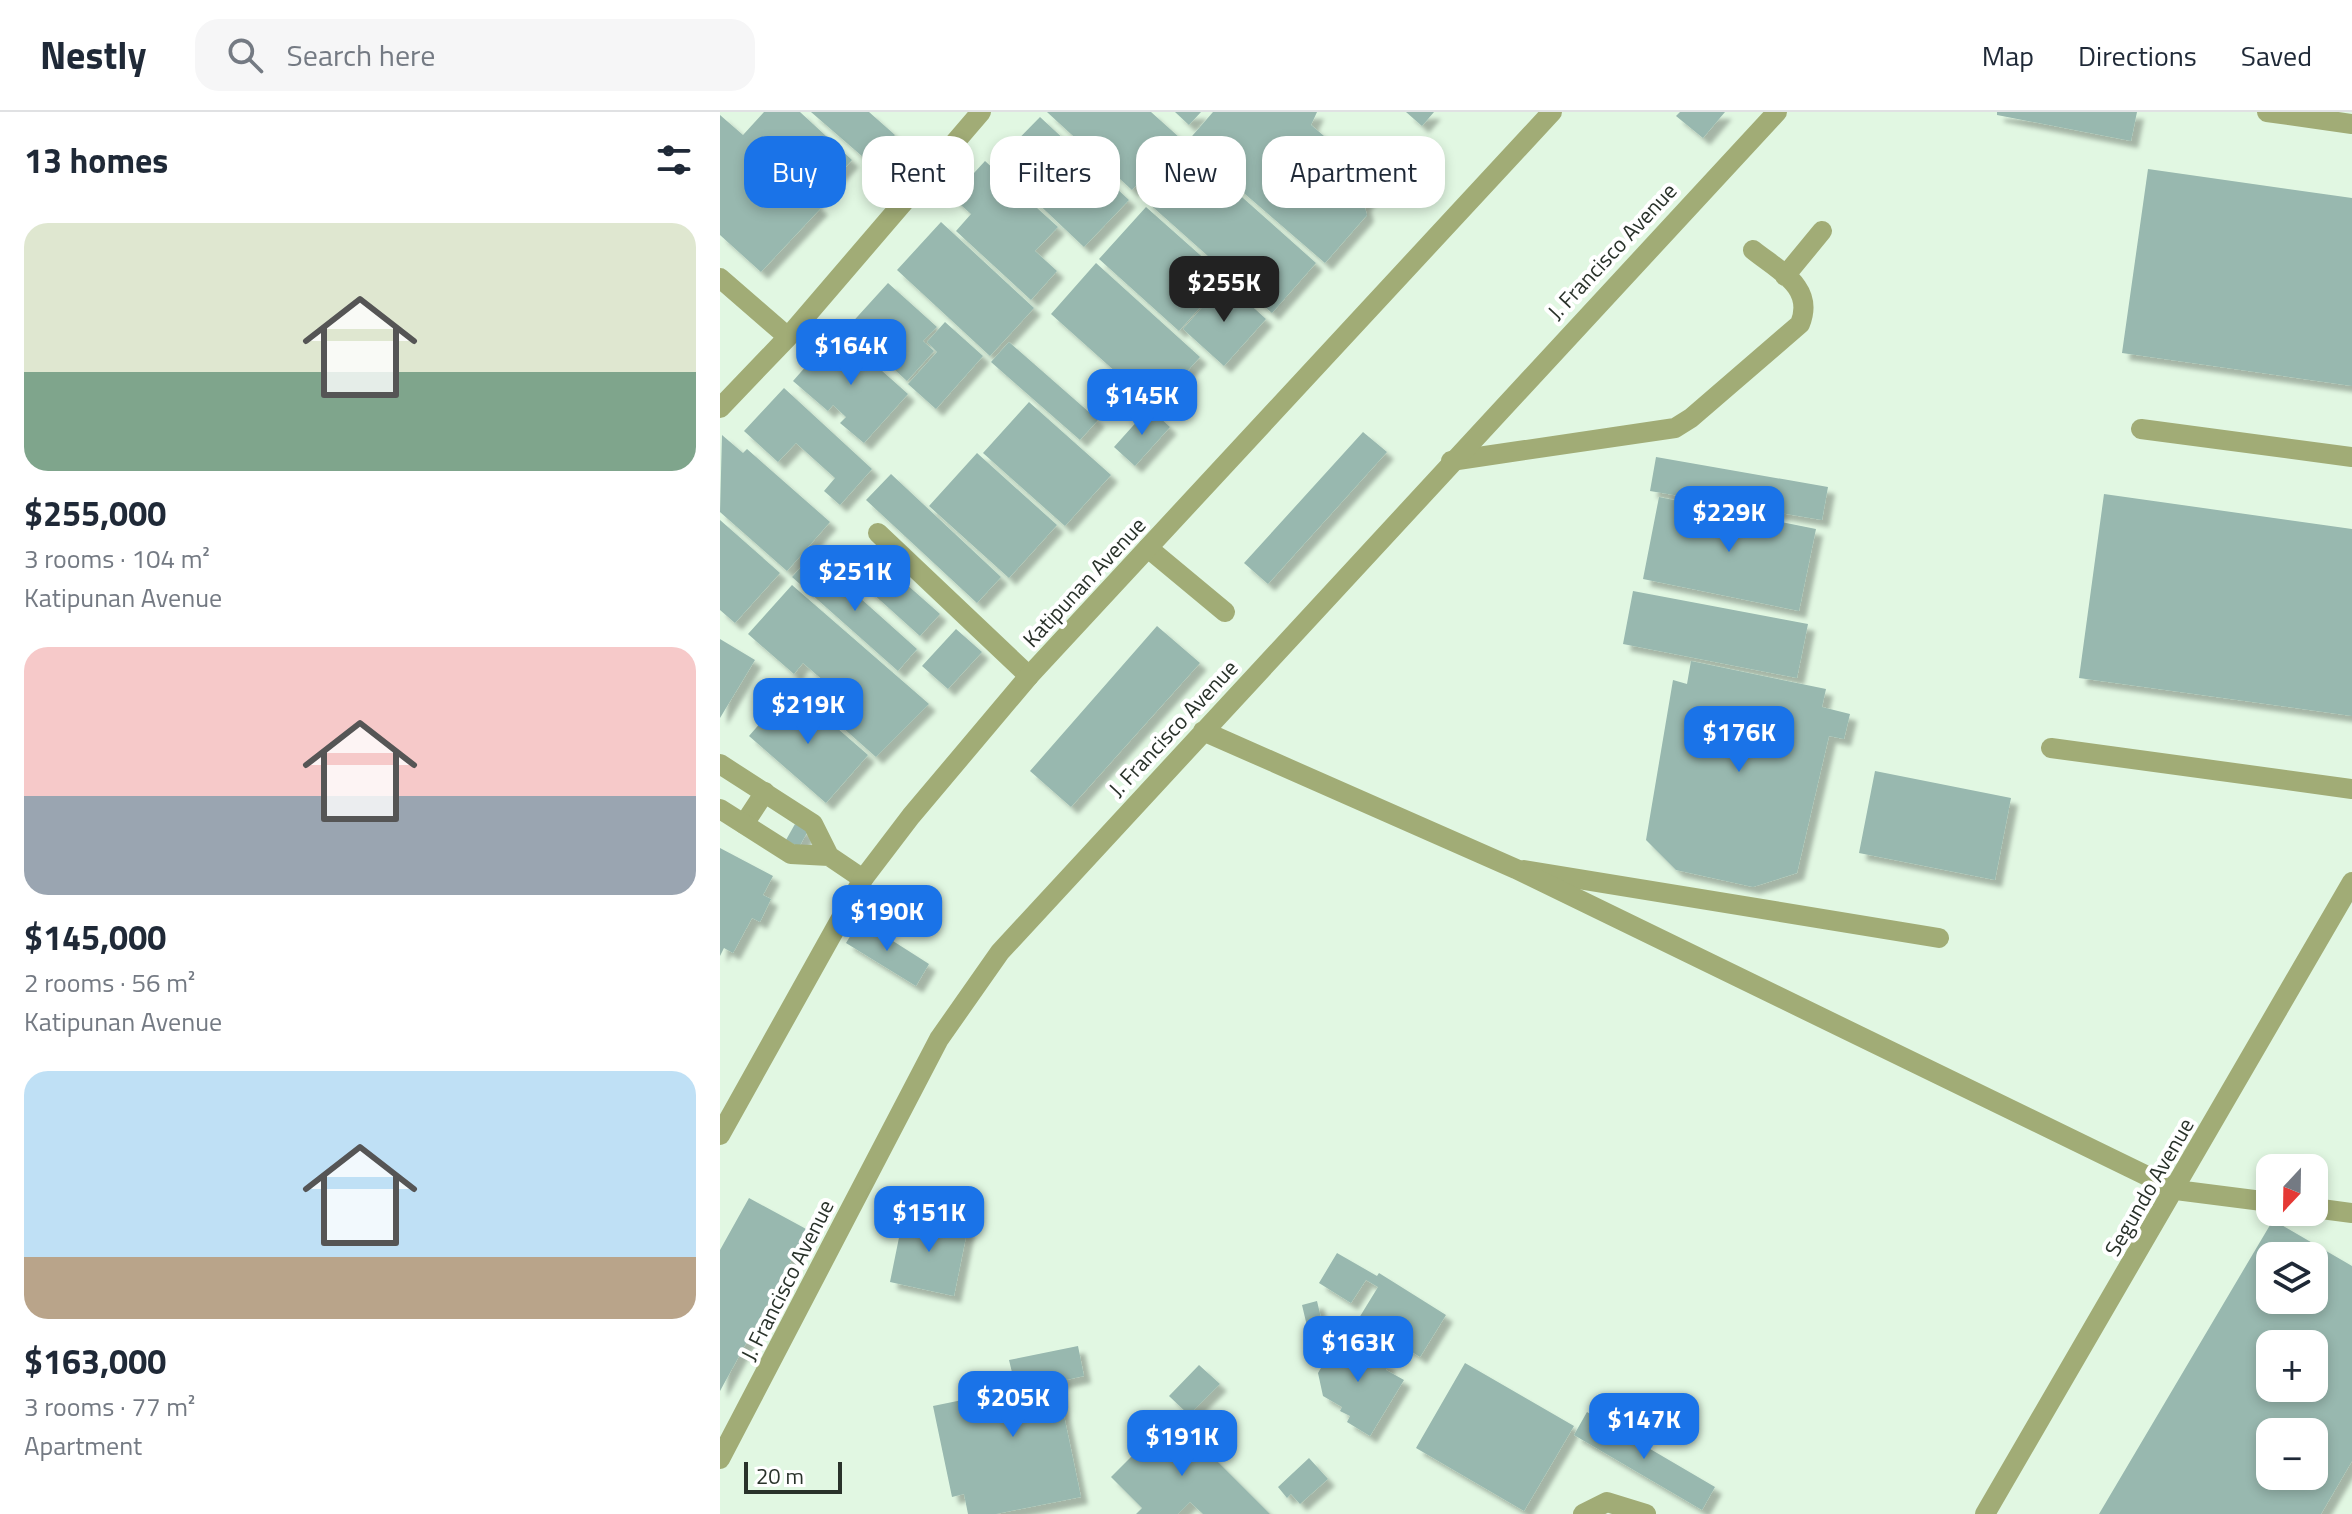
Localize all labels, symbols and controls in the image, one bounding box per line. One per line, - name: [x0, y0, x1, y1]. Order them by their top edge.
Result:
- search box: [195, 19, 755, 91]
- text: Nestly: [40, 26, 147, 84]
- text: Search here: [287, 32, 435, 78]
- icon: search: [223, 33, 267, 77]
- text: Map: [1982, 34, 2034, 77]
- text: Directions: [2078, 34, 2197, 77]
- text: Saved: [2241, 34, 2312, 77]
- text: 13 homes: [24, 134, 168, 186]
- chip: Buy: [744, 136, 846, 208]
- chip: Rent: [862, 136, 974, 208]
- chip: Filters: [990, 136, 1120, 208]
- chip: New: [1136, 136, 1246, 208]
- chip: Apartment: [1262, 136, 1445, 208]
- icon: filters: [652, 138, 696, 182]
- street label: J. Francisco Avenue: [1539, 175, 1685, 327]
- pin: $255K: [1168, 256, 1280, 324]
- text: $255K: [1187, 262, 1261, 301]
- icon: home: [288, 275, 432, 419]
- pin: $164K: [795, 319, 907, 387]
- text: $164K: [814, 325, 888, 364]
- pin: $145K: [1086, 369, 1198, 437]
- text: $145K: [1105, 375, 1179, 414]
- pin: $229K: [1673, 486, 1785, 554]
- text: $255,000: [24, 487, 166, 539]
- text: $229K: [1692, 492, 1766, 531]
- street label: Katipunan Avenue: [1014, 509, 1154, 655]
- text: 3 rooms · 104 m²: [24, 539, 210, 578]
- pin: $251K: [799, 545, 911, 613]
- text: $251K: [818, 551, 892, 590]
- text: Katipunan Avenue: [24, 578, 222, 617]
- street label: J. Francisco Avenue: [1100, 652, 1246, 804]
- pin: $219K: [752, 678, 864, 746]
- text: $219K: [771, 684, 845, 723]
- icon: home: [288, 699, 432, 843]
- pin: $176K: [1683, 706, 1795, 774]
- text: $176K: [1702, 712, 1776, 751]
- pin: $190K: [831, 885, 943, 953]
- text: $190K: [850, 891, 924, 930]
- text: $145,000: [24, 911, 166, 963]
- text: 2 rooms · 56 m²: [24, 963, 195, 1002]
- text: Katipunan Avenue: [24, 1002, 222, 1041]
- street label: Segundo Avenue: [2096, 1111, 2202, 1263]
- icon: home: [288, 1123, 432, 1267]
- north arrow: [2256, 1154, 2328, 1226]
- map controls: [2256, 1154, 2328, 1490]
- pin: $151K: [873, 1186, 985, 1254]
- text: $151K: [892, 1192, 966, 1231]
- street label: J. Francisco Avenue: [732, 1193, 842, 1367]
- button: layers: [2256, 1242, 2328, 1314]
- pin: $163K: [1302, 1316, 1414, 1384]
- text: $163K: [1321, 1322, 1395, 1361]
- button: +: [2256, 1330, 2328, 1402]
- text: $163,000: [24, 1335, 166, 1387]
- pin: $205K: [957, 1371, 1069, 1439]
- text: $205K: [976, 1377, 1050, 1416]
- text: 3 rooms · 77 m²: [24, 1387, 195, 1426]
- pin: $147K: [1588, 1393, 1700, 1461]
- text: $147K: [1607, 1399, 1681, 1438]
- pin: $191K: [1126, 1410, 1238, 1478]
- text: $191K: [1145, 1416, 1219, 1455]
- button: −: [2256, 1418, 2328, 1490]
- text: Apartment: [24, 1426, 142, 1465]
- scale bar: [744, 1458, 842, 1494]
- text: 20 m: [756, 1459, 804, 1493]

